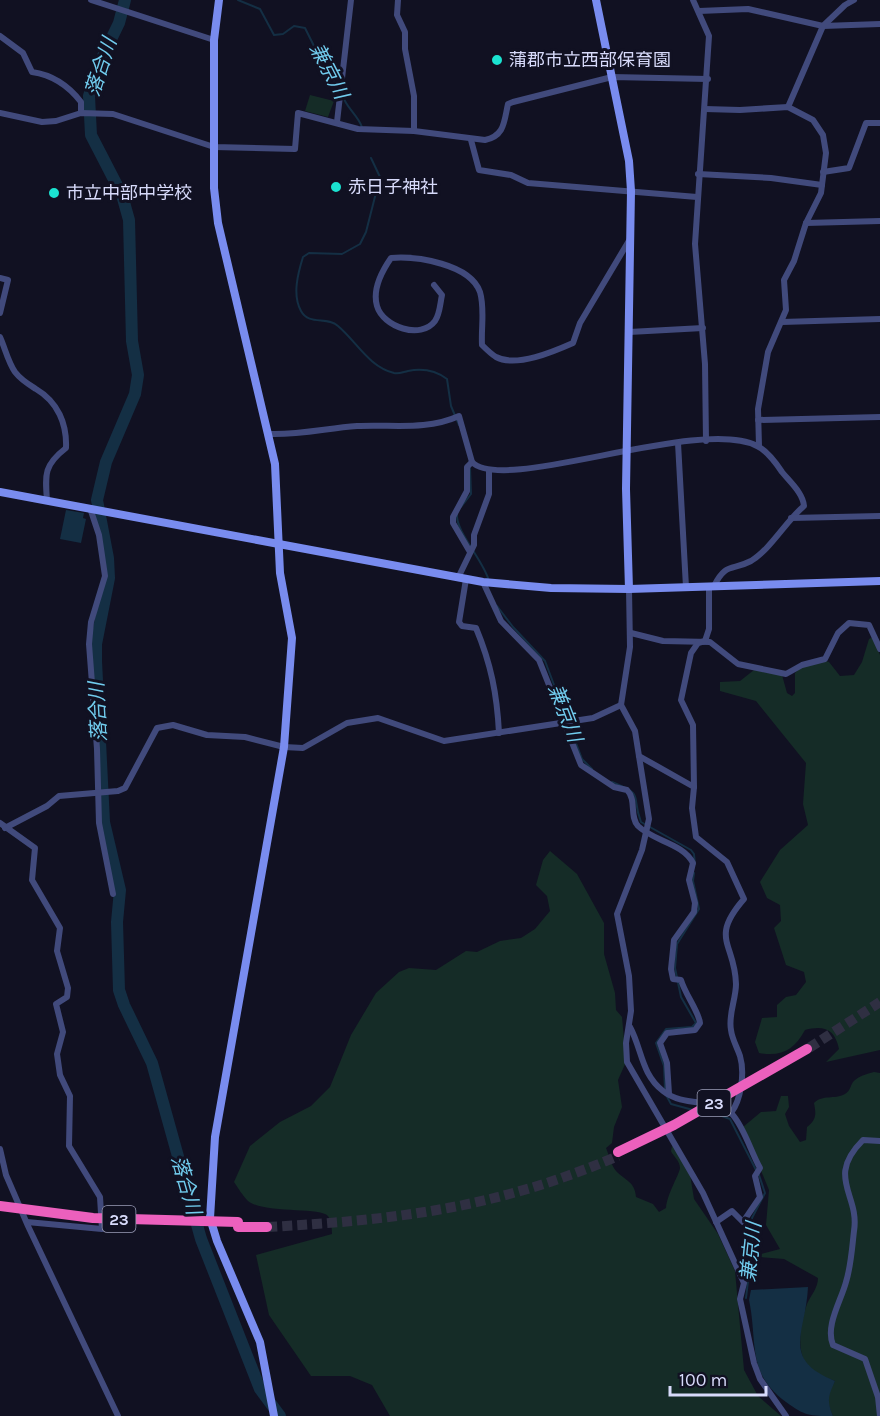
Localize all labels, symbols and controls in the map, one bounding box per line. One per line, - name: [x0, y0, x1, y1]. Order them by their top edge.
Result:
- water label: 落合川: [81, 33, 122, 99]
- water label: 兼京川: [305, 39, 354, 105]
- place label: 蒲郡市立西部保育園: [509, 49, 671, 71]
- marker: 蒲郡市立西部保育園: [490, 53, 504, 67]
- place label: 赤日子神社: [348, 176, 438, 198]
- marker: 赤日子神社: [329, 180, 343, 194]
- place label: 市立中部中学校: [66, 182, 192, 204]
- marker: 市立中部中学校: [47, 186, 61, 200]
- water label: 落合川: [85, 679, 111, 743]
- water label: 兼京川: [544, 681, 587, 747]
- road number: 23: [698, 1090, 730, 1116]
- water label: 落合川: [167, 1153, 206, 1219]
- road number: 23: [102, 1206, 136, 1232]
- water label: 兼京川: [736, 1219, 766, 1283]
- scale bar: [670, 1359, 766, 1397]
- text: 100 m: [679, 1369, 727, 1391]

